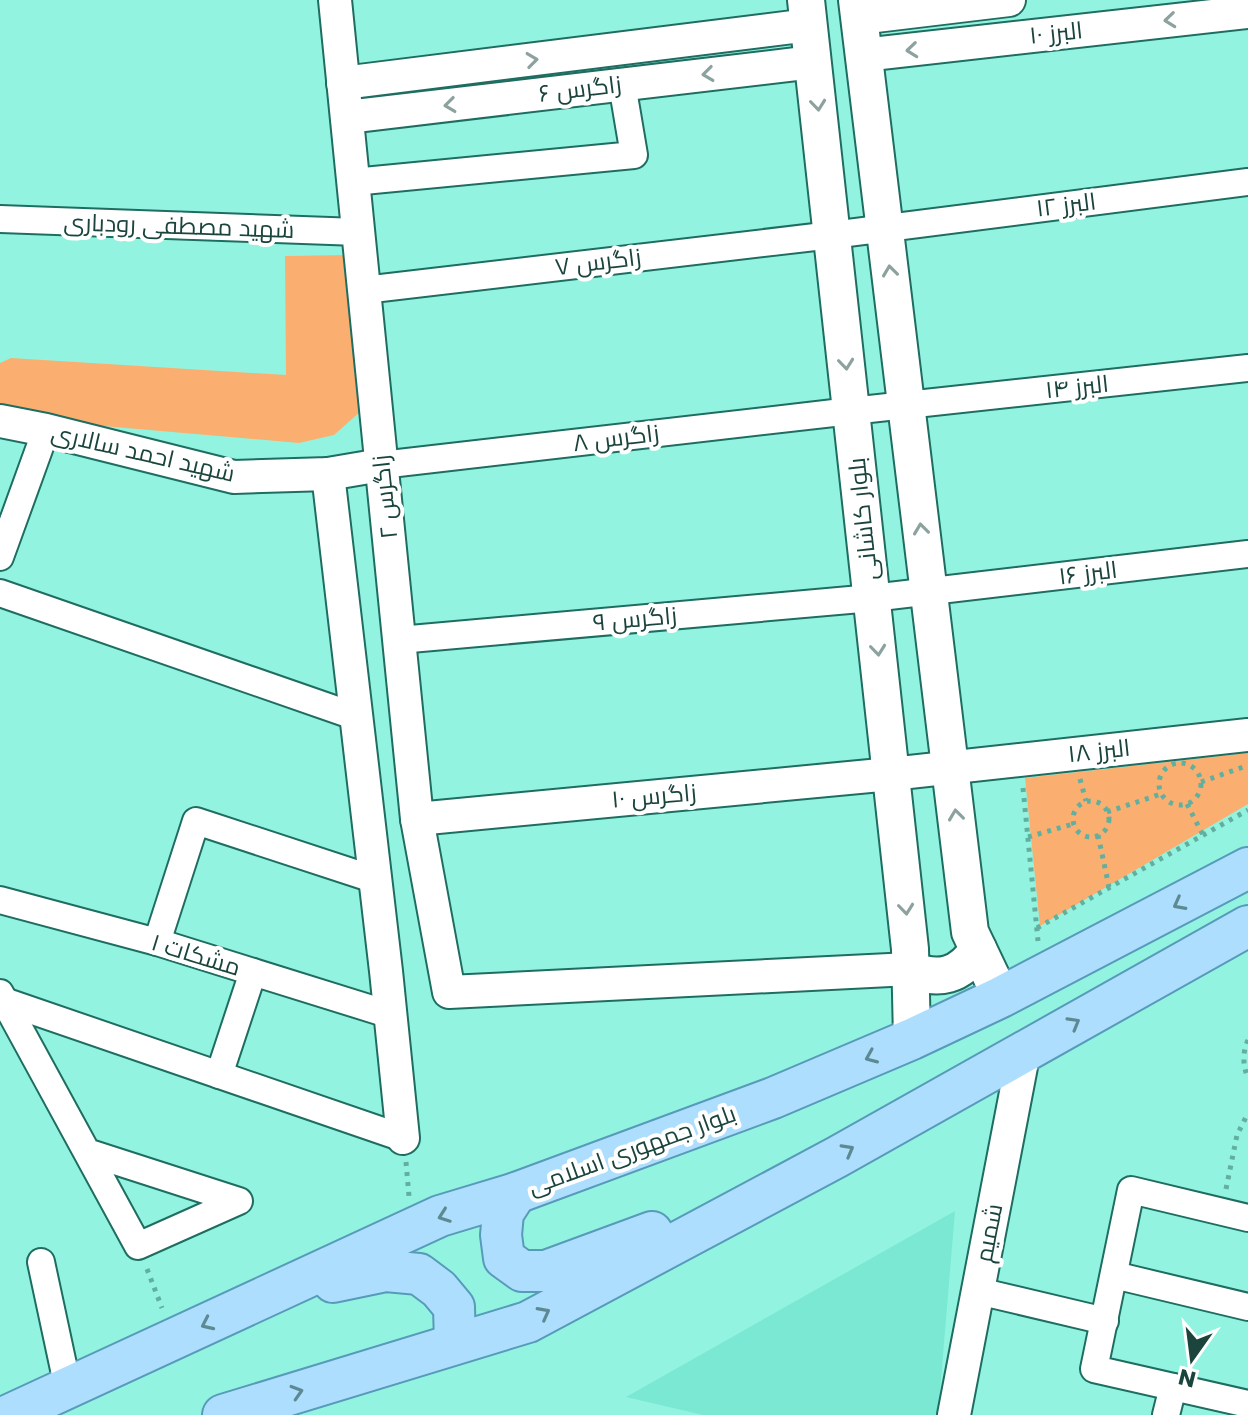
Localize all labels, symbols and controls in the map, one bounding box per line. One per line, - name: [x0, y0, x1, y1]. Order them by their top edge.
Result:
- one-way arrow: [1164, 12, 1177, 29]
- street label: البرز ۱۰: [1028, 13, 1084, 52]
- one-way arrow: [905, 41, 918, 58]
- one-way arrow: [526, 51, 539, 68]
- one-way arrow: [701, 66, 714, 83]
- street label: زاگرس ۶: [537, 67, 623, 110]
- one-way arrow: [443, 96, 456, 113]
- one-way arrow: [809, 99, 826, 112]
- street label: البرز ۱۲: [1034, 184, 1098, 225]
- street label: شهید مصطفی رودباری: [63, 205, 295, 246]
- street label: زاگرس ۷: [553, 240, 643, 283]
- one-way arrow: [881, 264, 898, 277]
- one-way arrow: [838, 358, 855, 371]
- street label: البرز ۱۴: [1044, 367, 1110, 406]
- street label: شهید احمد سالاری: [48, 415, 238, 490]
- street label: زاگرس ۸: [571, 416, 661, 459]
- street label: زاگرس ۲: [364, 453, 405, 541]
- street label: بلوار کاشانی: [840, 456, 885, 582]
- one-way arrow: [913, 522, 930, 536]
- street label: البرز ۱۶: [1057, 553, 1119, 592]
- street label: زاگرس ۹: [592, 598, 678, 639]
- one-way arrow: [869, 644, 886, 657]
- street label: البرز ۱۸: [1066, 731, 1132, 770]
- street label: زاگرس ۱۰: [610, 775, 698, 816]
- one-way arrow: [947, 808, 964, 821]
- one-way arrow: [1173, 894, 1187, 909]
- one-way arrow: [897, 903, 914, 916]
- street label: مشکات ۱: [147, 925, 245, 984]
- one-way arrow: [1065, 1017, 1080, 1033]
- one-way arrow: [865, 1047, 879, 1063]
- street label: بلوار جمهوری اسلامی: [523, 1097, 741, 1203]
- one-way arrow: [839, 1145, 854, 1160]
- street label: شمیم: [967, 1201, 1010, 1265]
- one-way arrow: [438, 1206, 452, 1223]
- one-way arrow: [536, 1307, 551, 1322]
- one-way arrow: [201, 1314, 216, 1330]
- north arrow: [1152, 1319, 1232, 1399]
- text: N: [1176, 1361, 1199, 1395]
- one-way arrow: [289, 1385, 303, 1401]

